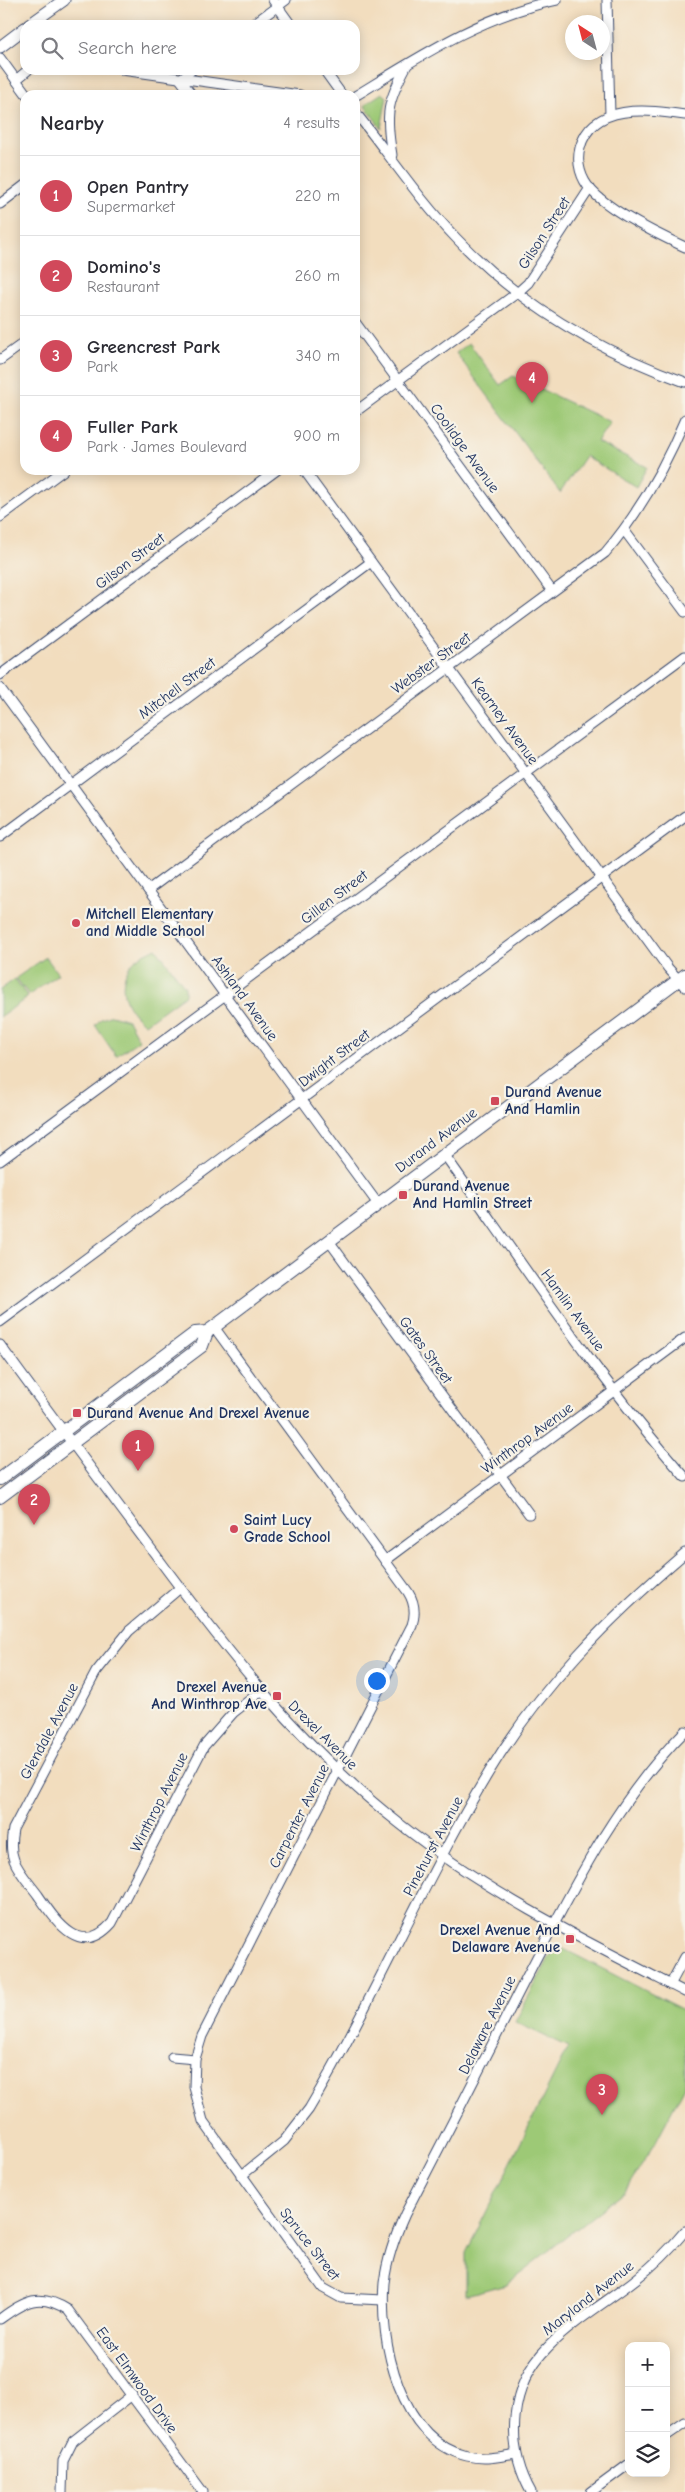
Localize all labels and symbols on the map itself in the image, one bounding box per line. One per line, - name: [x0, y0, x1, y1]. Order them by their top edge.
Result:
- north arrow: [565, 15, 610, 60]
- street label: Gilson Street: [514, 193, 574, 272]
- pin: 4: [516, 362, 548, 403]
- street label: Coolidge Avenue: [427, 400, 504, 497]
- street label: Gilson Street: [92, 529, 169, 593]
- street label: Webster Street: [388, 628, 475, 698]
- street label: Mitchell Street: [135, 653, 220, 723]
- street label: Kearney Avenue: [468, 674, 543, 768]
- street label: Gillen Street: [297, 866, 372, 928]
- place label: Mitchell Elementary and Middle School: [86, 905, 214, 940]
- marker: Mitchell Elementary and Middle School: [70, 917, 82, 929]
- street label: Ashland Avenue: [208, 952, 282, 1045]
- street label: Dwight Street: [295, 1025, 374, 1091]
- place label: Durand Avenue And Hamlin: [505, 1083, 602, 1118]
- marker: Durand Avenue And Hamlin: [489, 1095, 501, 1107]
- street label: Durand Avenue: [392, 1103, 481, 1177]
- place label: Durand Avenue And Hamlin Street: [413, 1177, 533, 1212]
- marker: Durand Avenue And Hamlin Street: [397, 1189, 409, 1201]
- street label: Hamlin Avenue: [537, 1266, 609, 1355]
- street label: Gates Street: [396, 1313, 457, 1388]
- street label: Winthrop Avenue: [477, 1398, 577, 1477]
- place label: Durand Avenue And Drexel Avenue: [87, 1404, 309, 1422]
- marker: Durand Avenue And Drexel Avenue: [71, 1407, 83, 1419]
- pin: 1: [122, 1430, 154, 1471]
- pin: 2: [18, 1484, 50, 1525]
- place label: Saint Lucy Grade School: [244, 1511, 331, 1546]
- marker: Saint Lucy Grade School: [228, 1523, 240, 1535]
- your location: [364, 1668, 390, 1694]
- place label: Drexel Avenue And Winthrop Ave: [152, 1678, 267, 1713]
- street label: Glendale Avenue: [16, 1679, 82, 1782]
- marker: Drexel Avenue And Winthrop Ave: [271, 1690, 283, 1702]
- street label: Drexel Avenue: [285, 1697, 362, 1774]
- street label: Winthrop Avenue: [126, 1749, 192, 1855]
- street label: Carpenter Avenue: [265, 1760, 333, 1871]
- street label: Pinehurst Avenue: [399, 1793, 467, 1899]
- place label: Drexel Avenue And Delaware Avenue: [440, 1921, 560, 1956]
- marker: Drexel Avenue And Delaware Avenue: [564, 1933, 576, 1945]
- street label: Delaware Avenue: [454, 1972, 520, 2077]
- pin: 3: [586, 2074, 618, 2115]
- street label: Spruce Street: [276, 2204, 344, 2284]
- street label: Maryland Avenue: [539, 2256, 638, 2339]
- street label: East Elmwood Drive: [92, 2323, 182, 2437]

